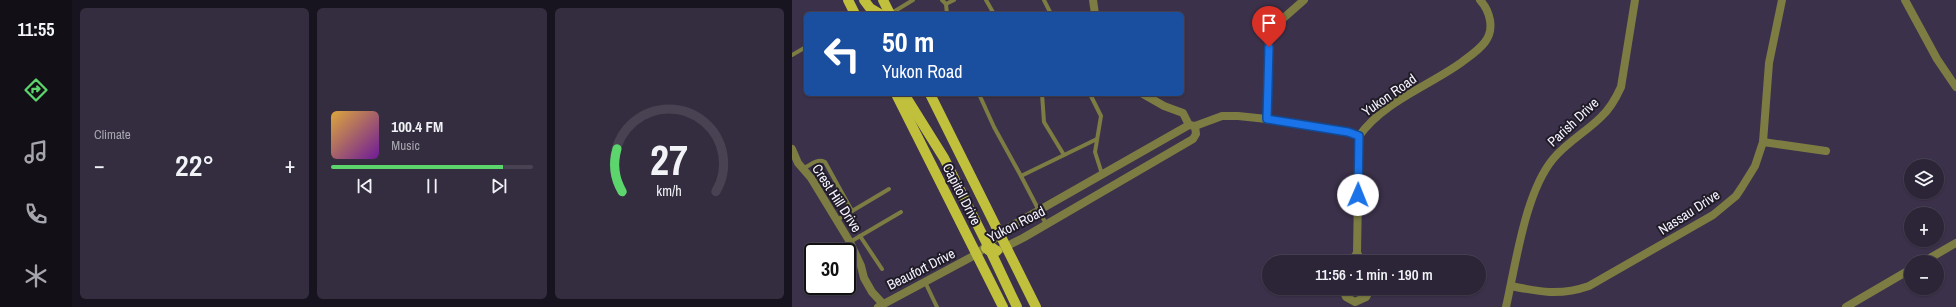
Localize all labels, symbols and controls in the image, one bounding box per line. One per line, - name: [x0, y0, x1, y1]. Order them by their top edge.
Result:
- pin: [1252, 6, 1286, 47]
- icon: arrive: [1258, 12, 1280, 34]
- text: 11:55: [18, 17, 54, 42]
- text: 50 m: [882, 23, 934, 61]
- icon: left: [816, 28, 868, 80]
- text: Yukon Road: [882, 59, 962, 84]
- street label: Yukon Road: [1358, 70, 1420, 120]
- icon: directions: [22, 76, 50, 104]
- street label: Parish Drive: [1544, 94, 1602, 150]
- text: 100.4 FM: [391, 116, 443, 137]
- text: Climate: [94, 126, 131, 143]
- text: 27: [650, 131, 688, 187]
- text: Music: [391, 137, 420, 154]
- icon: music: [22, 138, 50, 166]
- text: 22°: [175, 145, 214, 185]
- text: −: [94, 150, 105, 180]
- text: +: [285, 150, 295, 180]
- map controls: [1904, 159, 1944, 295]
- button: layers: [1904, 159, 1944, 199]
- street label: Crest Hill Drive: [808, 160, 866, 236]
- street label: Capitol Drive: [939, 160, 985, 228]
- position arrow: [1337, 174, 1379, 216]
- icon: previous: [354, 175, 376, 197]
- icon: pause: [421, 175, 443, 197]
- icon: next: [488, 175, 510, 197]
- text: km/h: [657, 180, 682, 199]
- street label: Nassau Drive: [1655, 186, 1723, 238]
- icon: phone: [22, 200, 50, 228]
- street label: Yukon Road: [984, 202, 1048, 246]
- button: +: [1904, 207, 1944, 247]
- speed limit sign: 30: [804, 243, 856, 295]
- street label: Beaufort Drive: [884, 244, 958, 294]
- button: −: [1904, 255, 1944, 295]
- icon: climate: [22, 262, 50, 290]
- text: 11:56 · 1 min · 190 m: [1315, 264, 1433, 285]

